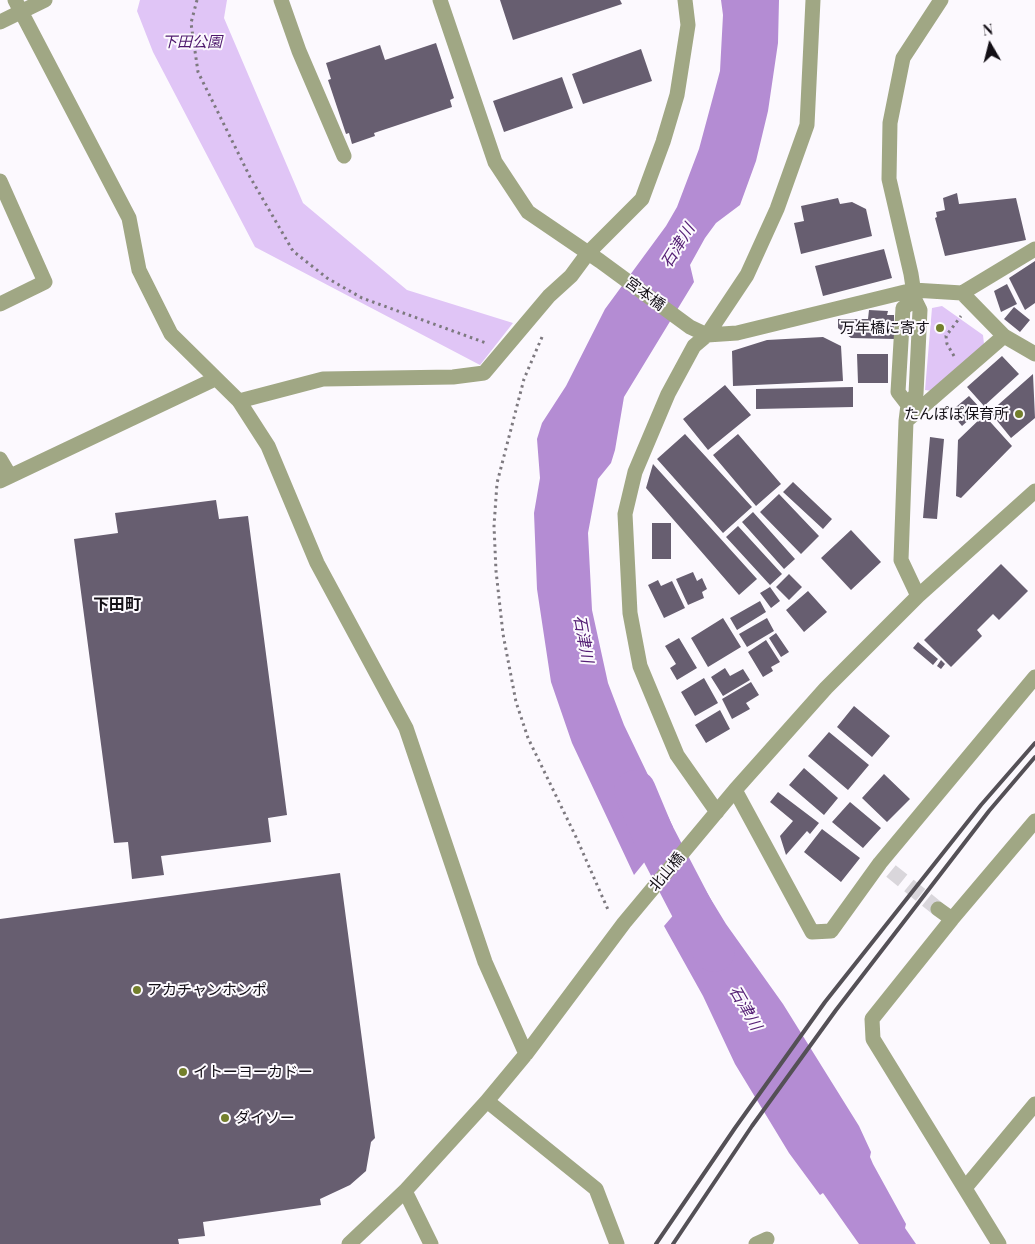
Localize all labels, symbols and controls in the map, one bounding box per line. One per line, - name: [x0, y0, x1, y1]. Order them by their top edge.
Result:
- north arrow: [965, 20, 1015, 70]
- text: N: [982, 20, 994, 40]
- park label: 下田公園: [162, 33, 222, 51]
- water label: 石津川: [657, 221, 699, 271]
- street label: 宮本橋: [622, 273, 668, 315]
- place label: 万年橋に寄す: [840, 319, 930, 337]
- marker: 万年橋に寄す: [934, 322, 946, 334]
- place label: たんぽぽ保育所: [904, 405, 1009, 423]
- marker: たんぽぽ保育所: [1013, 408, 1025, 420]
- district label: 下田町: [93, 595, 141, 615]
- water label: 石津川: [569, 614, 597, 664]
- street label: 北山橋: [646, 849, 688, 895]
- place label: アカチャンホンポ: [147, 981, 267, 999]
- water label: 石津川: [725, 982, 765, 1034]
- marker: アカチャンホンポ: [131, 984, 143, 996]
- place label: イトーヨーカドー: [193, 1063, 313, 1081]
- marker: イトーヨーカドー: [177, 1066, 189, 1078]
- place label: ダイソー: [235, 1109, 295, 1127]
- marker: ダイソー: [219, 1112, 231, 1124]

